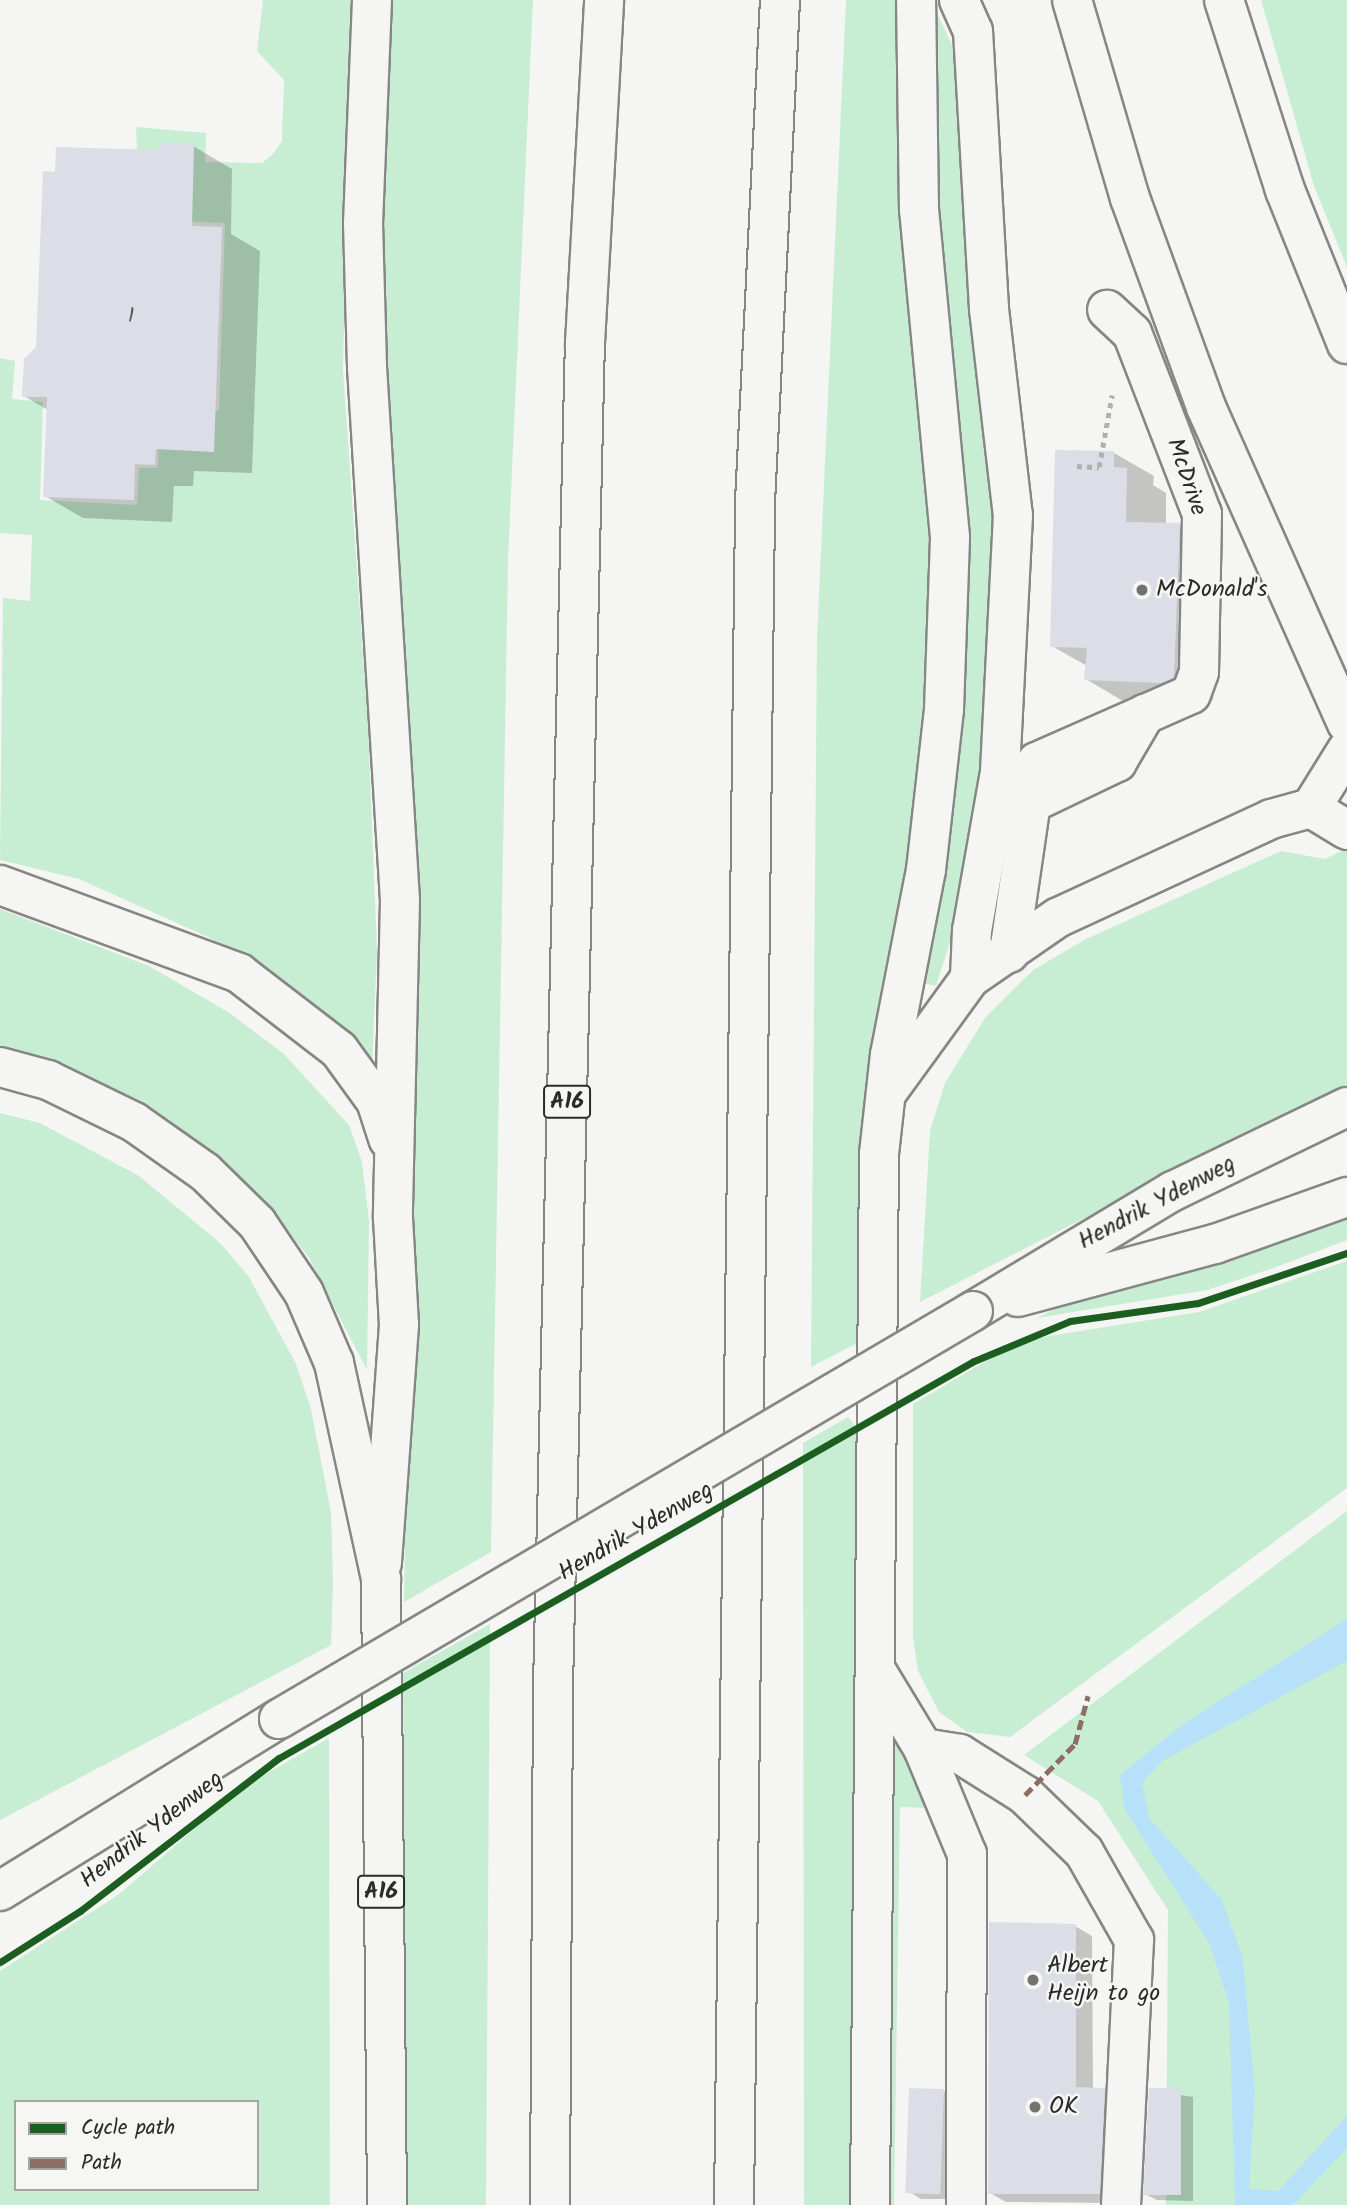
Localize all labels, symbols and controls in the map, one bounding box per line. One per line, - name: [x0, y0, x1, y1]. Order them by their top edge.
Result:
- house number: 1: [128, 304, 134, 330]
- street label: McDrive: [1159, 435, 1213, 519]
- place label: McDonald's: [1156, 576, 1268, 604]
- marker: McDonald's: [1134, 582, 1150, 598]
- road number: A16: [542, 1082, 592, 1121]
- street label: Hendrik Ydenweg: [1073, 1149, 1241, 1257]
- street label: Hendrik Ydenweg: [553, 1476, 719, 1588]
- street label: Hendrik Ydenweg: [75, 1765, 229, 1895]
- road number: A16: [356, 1872, 406, 1912]
- place label: Albert Heijn to go: [1047, 1952, 1160, 2008]
- marker: Albert Heijn to go: [1025, 1972, 1041, 1988]
- place label: OK: [1049, 2093, 1078, 2121]
- marker: OK: [1027, 2099, 1043, 2115]
- legend: [14, 2100, 259, 2191]
- text: Cycle path: [81, 2112, 175, 2145]
- text: Path: [81, 2147, 122, 2180]

